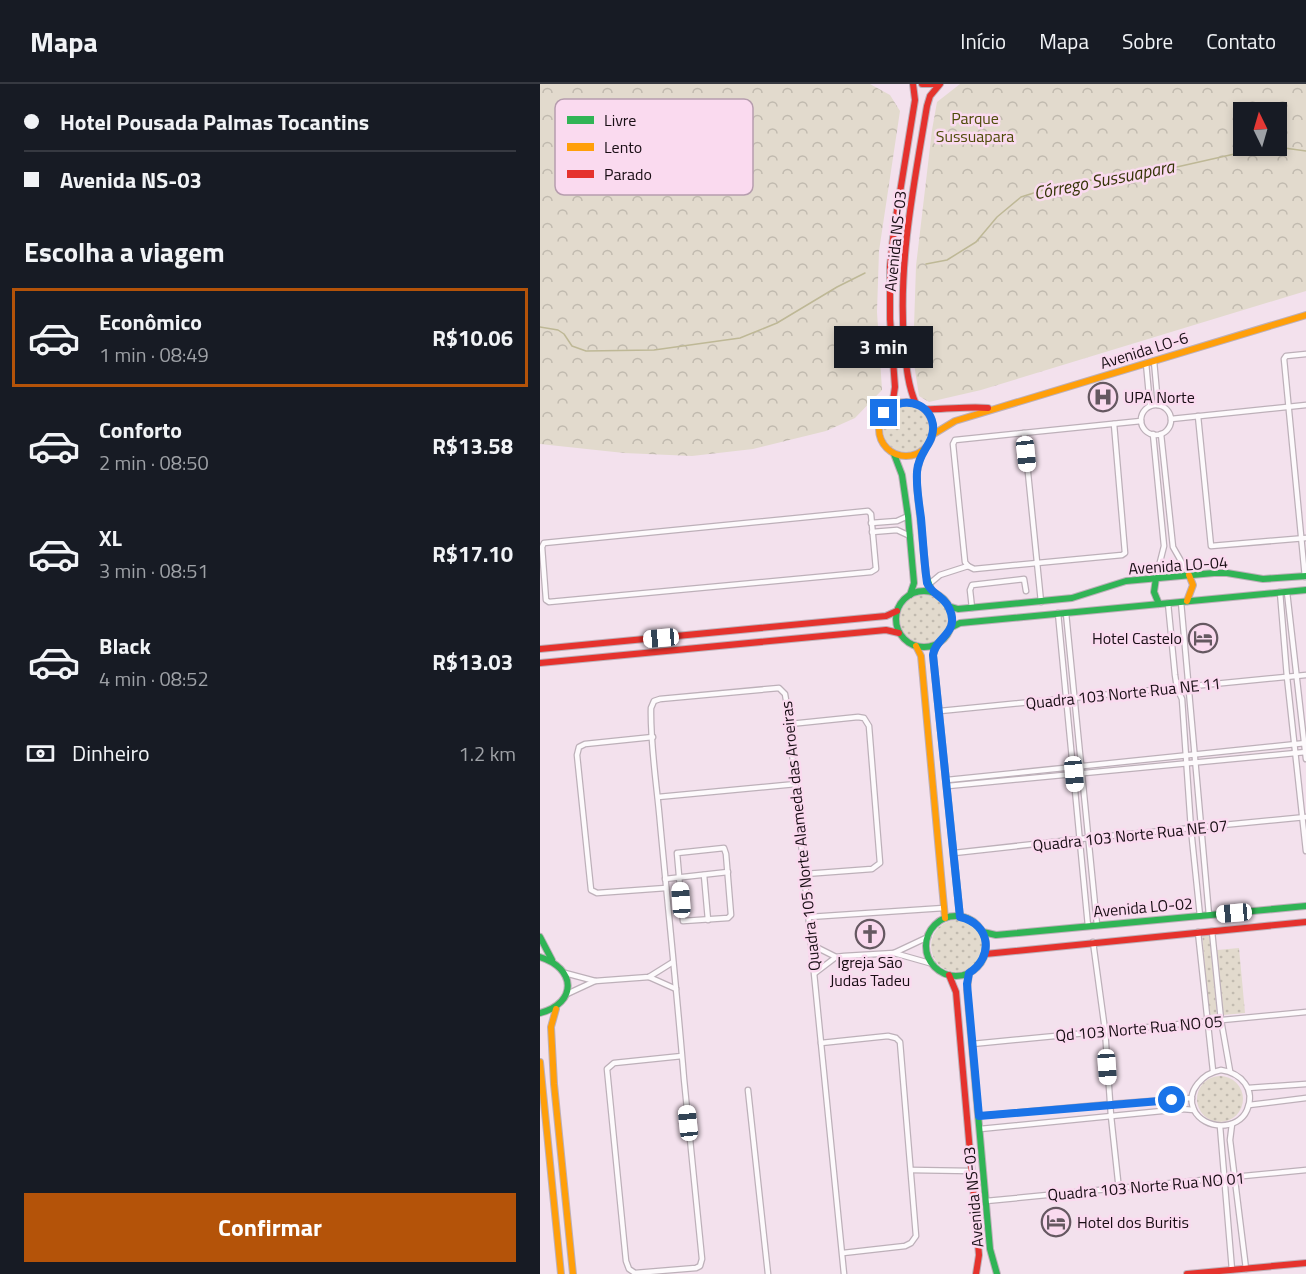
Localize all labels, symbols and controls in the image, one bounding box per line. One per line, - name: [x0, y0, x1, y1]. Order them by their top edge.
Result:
- text: Mapa: [30, 20, 98, 63]
- text: Início: [960, 25, 1006, 57]
- text: Mapa: [1039, 25, 1089, 57]
- text: Sobre: [1122, 25, 1173, 57]
- text: Contato: [1206, 25, 1276, 57]
- legend: [555, 99, 753, 195]
- north arrow: [1233, 102, 1287, 156]
- map controls: [1233, 102, 1287, 156]
- text: Hotel Pousada Palmas Tocantins: [60, 105, 369, 139]
- park label: Parque Sussuapara: [936, 106, 1014, 148]
- text: Livre: [604, 108, 636, 132]
- text: Lento: [604, 135, 642, 159]
- water label: Córrego Sussuapara: [1031, 152, 1177, 206]
- text: Parado: [604, 162, 652, 186]
- text: Avenida NS-03: [60, 163, 202, 197]
- street label: Avenida NS-03: [878, 189, 912, 293]
- text: Escolha a viagem: [24, 231, 225, 272]
- text: Econômico: [99, 305, 202, 339]
- icon: car: [27, 311, 81, 365]
- text: R$10.06: [432, 321, 513, 355]
- street label: Avenida LO-6: [1097, 325, 1191, 375]
- callout: 3 min: [834, 326, 934, 368]
- text: 3 min: [859, 331, 908, 362]
- text: 1 min · 08:49: [99, 339, 209, 370]
- hospital icon: UPA Norte: [1087, 381, 1119, 413]
- place label: UPA Norte: [1124, 385, 1195, 409]
- route end: [870, 399, 897, 426]
- text: Conforto: [99, 413, 182, 447]
- icon: car: [27, 419, 81, 473]
- text: R$13.58: [432, 429, 513, 463]
- car: [1015, 435, 1037, 473]
- text: 2 min · 08:50: [99, 447, 209, 478]
- text: XL: [99, 521, 122, 555]
- icon: car: [27, 527, 81, 581]
- text: R$17.10: [432, 537, 513, 571]
- street label: Avenida LO-04: [1127, 550, 1229, 580]
- text: 3 min · 08:51: [99, 555, 209, 586]
- hotel icon: Hotel Castelo: [1187, 622, 1219, 654]
- place label: Hotel Castelo: [1092, 626, 1182, 650]
- car: [642, 627, 680, 649]
- text: Black: [99, 629, 151, 663]
- icon: car: [27, 635, 81, 689]
- text: R$13.03: [432, 645, 513, 679]
- text: 4 min · 08:52: [99, 663, 209, 694]
- street label: Quadra 103 Norte Rua NE 11: [1024, 671, 1222, 715]
- street label: Quadra 105 Norte Alameda das Aroeiras: [774, 700, 826, 972]
- text: Dinheiro: [72, 736, 150, 770]
- icon: cash: [24, 737, 57, 770]
- text: 1.2 km: [459, 738, 516, 769]
- car: [1063, 755, 1085, 793]
- street label: Quadra 103 Norte Rua NE 07: [1031, 813, 1229, 857]
- car: [671, 881, 691, 919]
- street label: Avenida LO-02: [1092, 891, 1194, 923]
- car: [1215, 902, 1253, 924]
- church icon: Igreja São Judas Tadeu: [854, 918, 886, 950]
- place label: Igreja São Judas Tadeu: [830, 950, 910, 992]
- street label: Qd 103 Norte Rua NO 05: [1054, 1009, 1224, 1047]
- car: [1097, 1048, 1117, 1086]
- route start: [1158, 1086, 1185, 1113]
- car: [677, 1104, 699, 1142]
- street label: Avenida NS-03: [957, 1145, 989, 1249]
- street label: Quadra 103 Norte Rua NO 01: [1047, 1165, 1245, 1207]
- button: Confirmar: [24, 1193, 516, 1262]
- hotel icon: Hotel dos Buritis: [1040, 1206, 1072, 1238]
- place label: Hotel dos Buritis: [1077, 1210, 1189, 1234]

